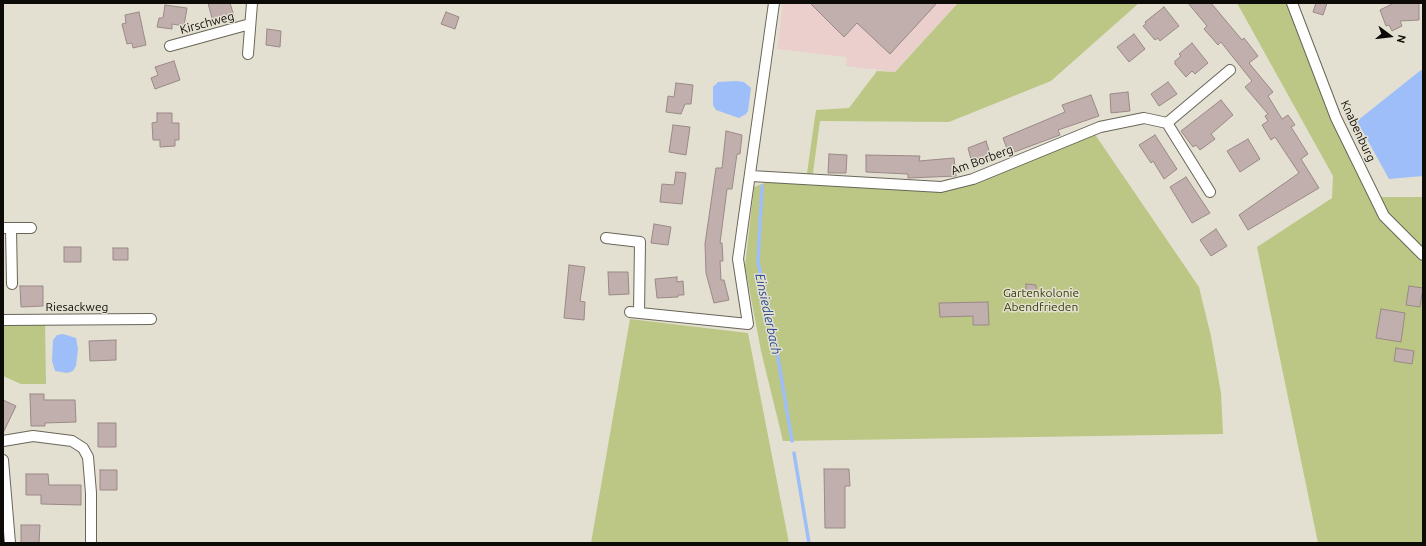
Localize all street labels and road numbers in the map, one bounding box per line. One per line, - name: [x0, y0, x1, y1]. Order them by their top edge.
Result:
- street label: Kirschweg: [178, 9, 236, 37]
- street label: Knabenburg: [1338, 98, 1378, 164]
- street label: Am Borberg: [949, 142, 1015, 178]
- street label: Riesackweg: [46, 300, 108, 314]

